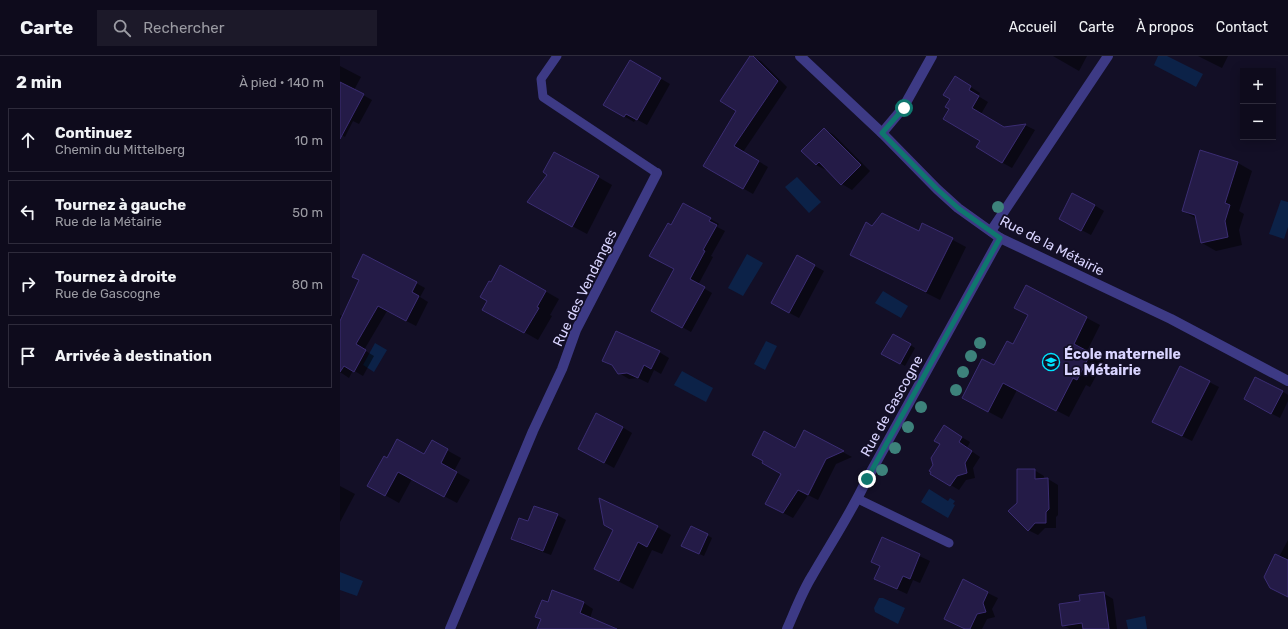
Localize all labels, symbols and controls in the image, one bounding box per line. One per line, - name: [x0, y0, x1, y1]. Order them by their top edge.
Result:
- search box: [97, 10, 377, 46]
- text: Carte: [20, 16, 73, 39]
- icon: search: [111, 17, 133, 39]
- text: Rechercher: [143, 19, 224, 37]
- text: Accueil: [1009, 19, 1057, 36]
- text: Carte: [1079, 19, 1114, 36]
- text: À propos: [1136, 19, 1194, 36]
- text: Contact: [1216, 19, 1268, 36]
- map controls: [1240, 68, 1276, 140]
- button: +: [1240, 68, 1276, 104]
- text: 2 min: [16, 72, 62, 92]
- text: À pied · 140 m: [239, 75, 324, 90]
- route start: [895, 99, 913, 117]
- button: −: [1240, 104, 1276, 140]
- text: Continuez: [55, 124, 132, 142]
- icon: ahead: [17, 129, 39, 151]
- text: 10 m: [294, 133, 323, 148]
- text: Chemin du Mittelberg: [55, 142, 185, 157]
- text: Tournez à gauche: [55, 196, 186, 214]
- icon: left: [17, 201, 39, 223]
- text: 50 m: [292, 205, 323, 220]
- street label: Rue de la Métairie: [997, 212, 1107, 280]
- text: Rue de la Métairie: [55, 214, 162, 229]
- street label: Rue des Vendanges: [549, 227, 621, 349]
- text: Tournez à droite: [55, 268, 176, 286]
- icon: right: [17, 273, 39, 295]
- text: 80 m: [292, 277, 323, 292]
- text: Rue de Gascogne: [55, 286, 160, 301]
- icon: arrive: [17, 345, 39, 367]
- place label: École maternelle La Métairie: [1064, 345, 1181, 379]
- text: Arrivée à destination: [55, 347, 212, 365]
- street label: Rue de Gascogne: [857, 352, 927, 460]
- school or university icon: École maternelle La Métairie: [1041, 352, 1061, 372]
- route end: [858, 470, 876, 488]

